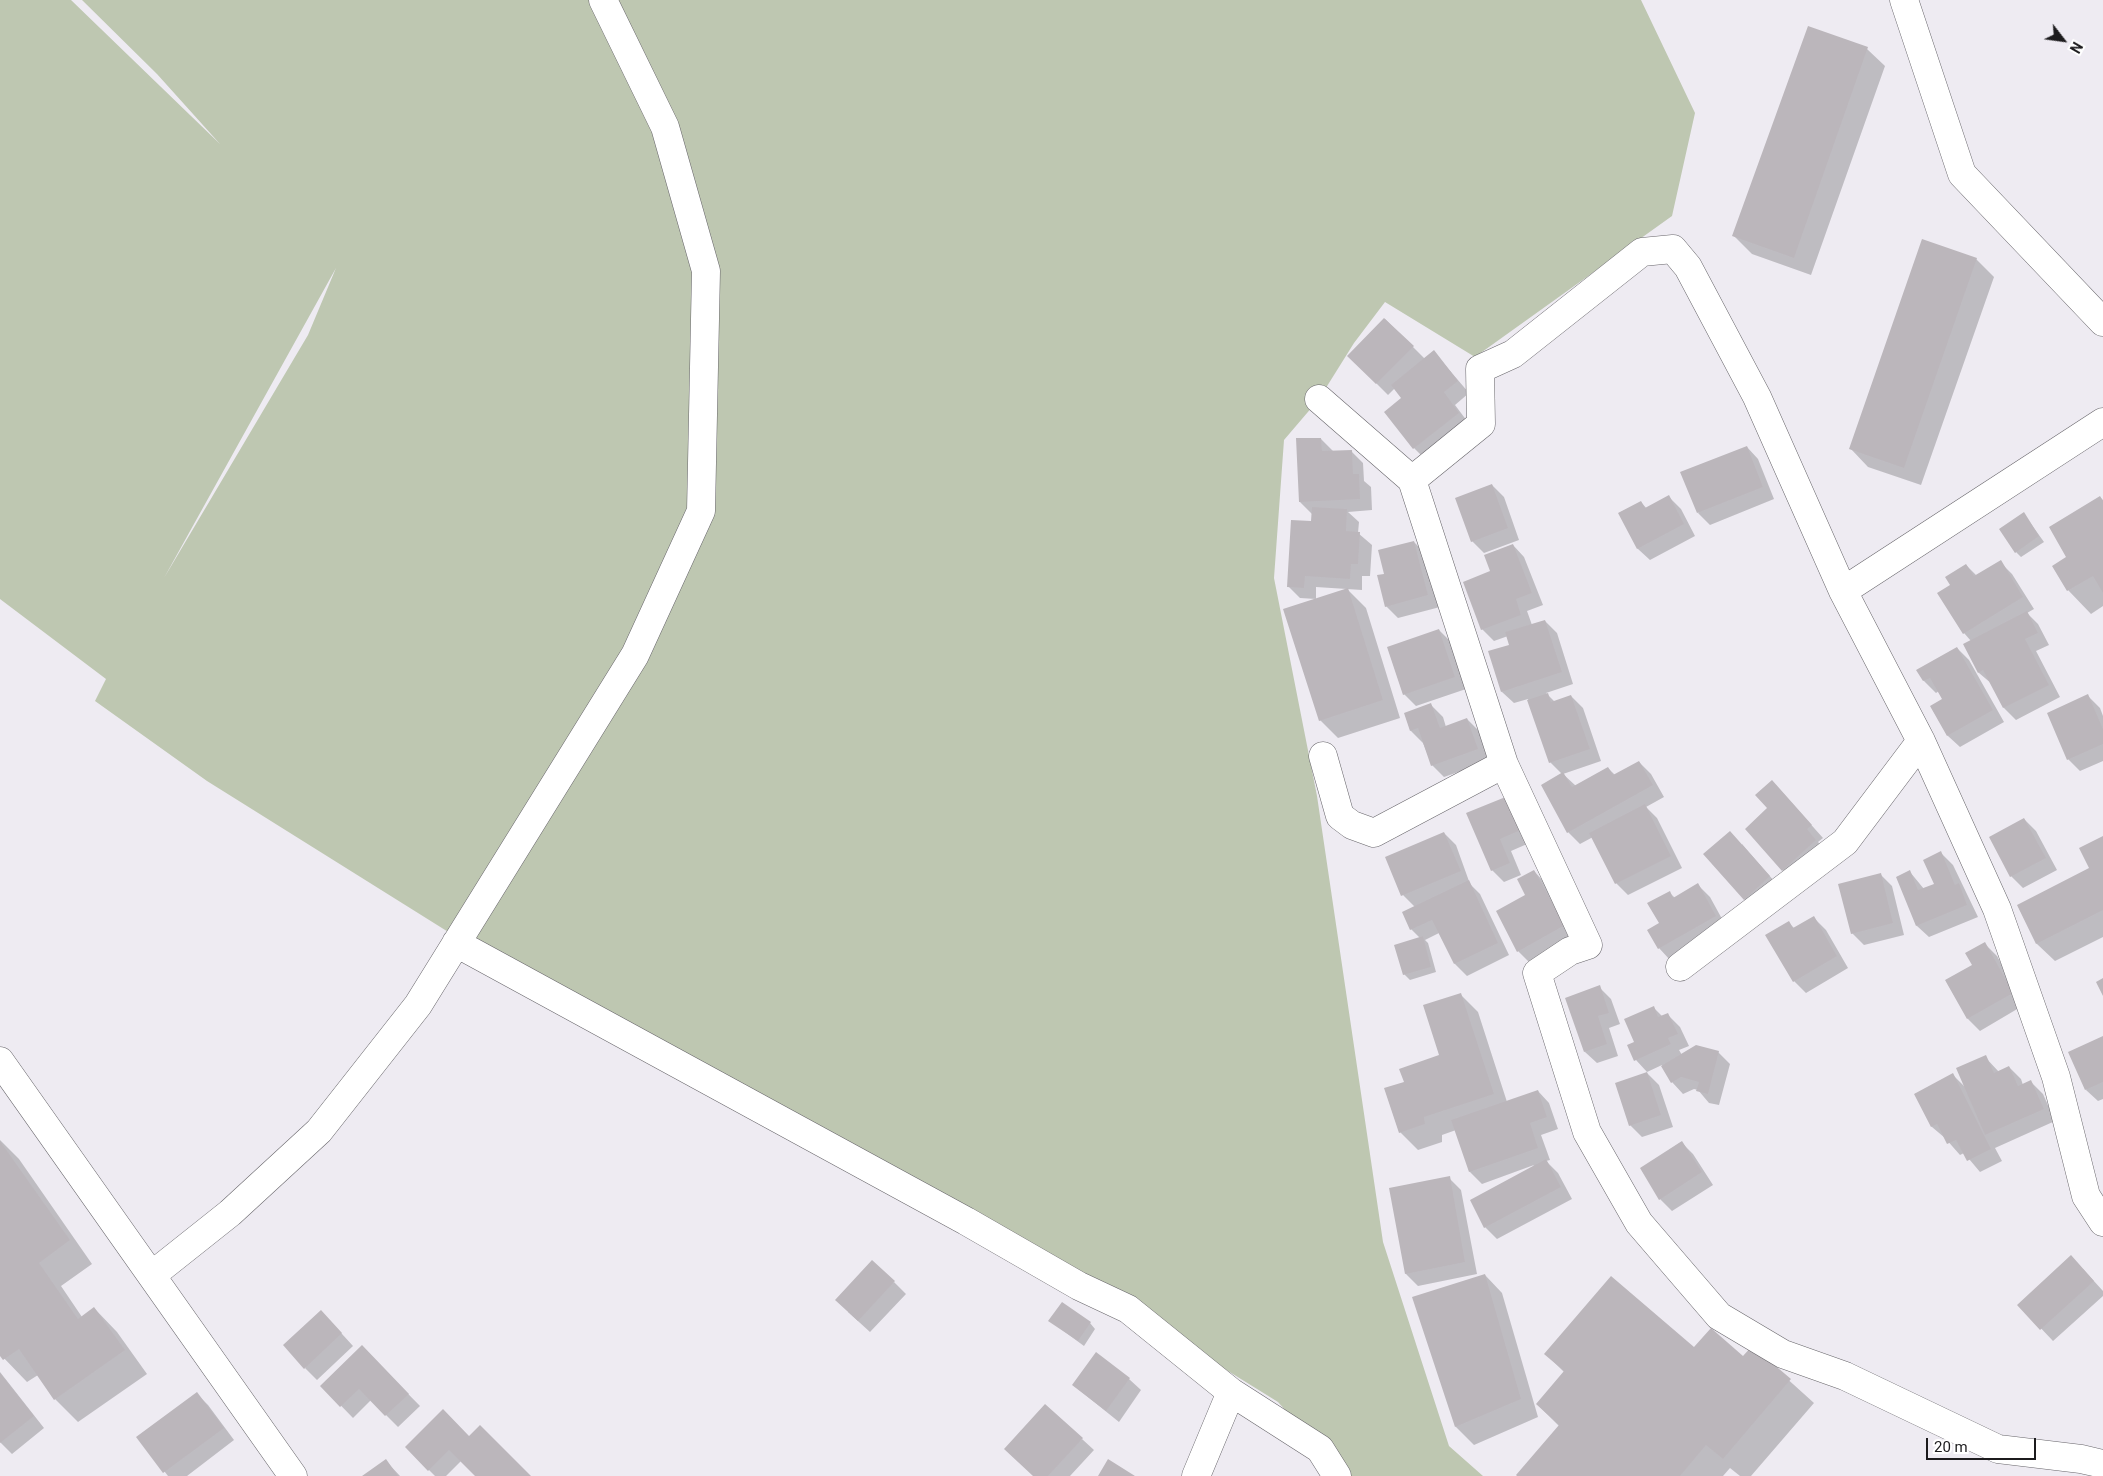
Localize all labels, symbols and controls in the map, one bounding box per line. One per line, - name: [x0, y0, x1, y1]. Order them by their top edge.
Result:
- north arrow: [2038, 15, 2088, 65]
- text: N: [2067, 39, 2085, 56]
- scale bar: [1928, 1428, 2038, 1460]
- text: 20 m: [1934, 1438, 1968, 1456]

